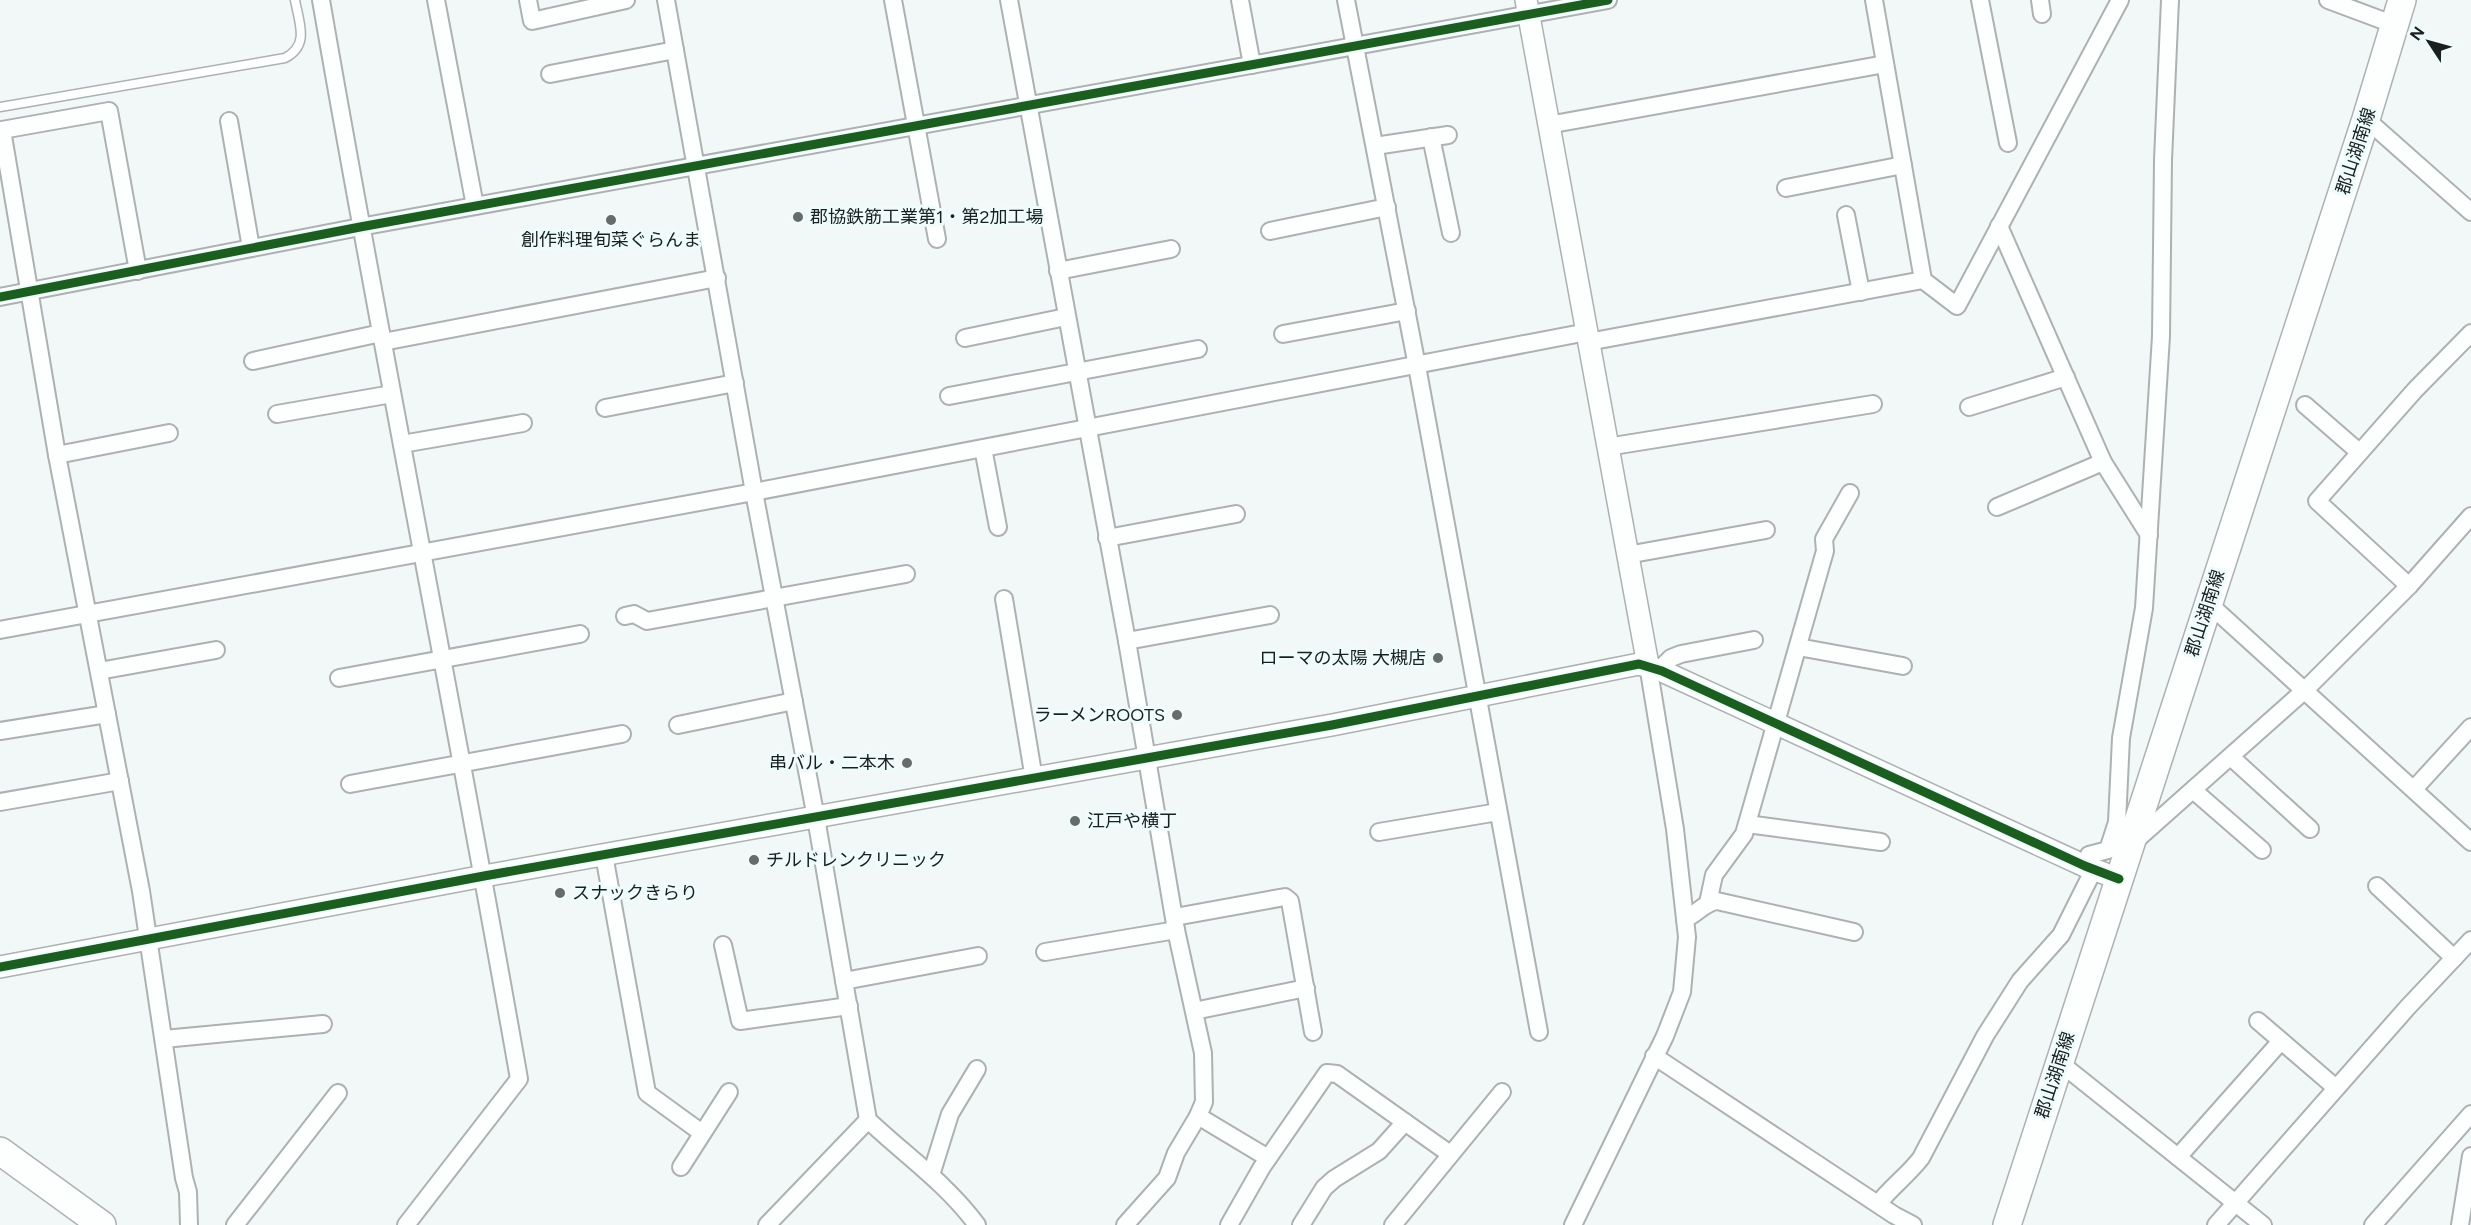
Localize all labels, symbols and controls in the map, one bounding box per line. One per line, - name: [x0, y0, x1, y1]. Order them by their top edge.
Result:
- north arrow: [2399, 12, 2459, 72]
- text: N: [2406, 23, 2429, 44]
- street label: 郡山湖南線: [2332, 105, 2380, 197]
- place label: 郡協鉄筋工業第1・第2加工場: [810, 206, 1044, 228]
- marker: 郡協鉄筋工業第1・第2加工場: [791, 210, 805, 224]
- marker: 創作料理旬菜ぐらんま: [604, 213, 618, 227]
- place label: 創作料理旬菜ぐらんま: [521, 229, 701, 251]
- street label: 郡山湖南線: [2181, 567, 2229, 659]
- place label: ローマの太陽 大槻店: [1260, 647, 1426, 669]
- marker: ローマの太陽 大槻店: [1431, 651, 1445, 665]
- place label: ラーメンROOTS: [1034, 704, 1165, 726]
- marker: ラーメンROOTS: [1170, 708, 1184, 722]
- place label: 串バル・二本木: [769, 752, 895, 774]
- marker: 串バル・二本木: [900, 756, 914, 770]
- place label: 江戸や横丁: [1087, 810, 1177, 832]
- marker: 江戸や横丁: [1068, 814, 1082, 828]
- place label: チルドレンクリニック: [766, 849, 946, 871]
- marker: チルドレンクリニック: [747, 853, 761, 867]
- place label: スナックきらり: [572, 882, 698, 904]
- marker: スナックきらり: [553, 886, 567, 900]
- street label: 郡山湖南線: [2031, 1029, 2079, 1121]

